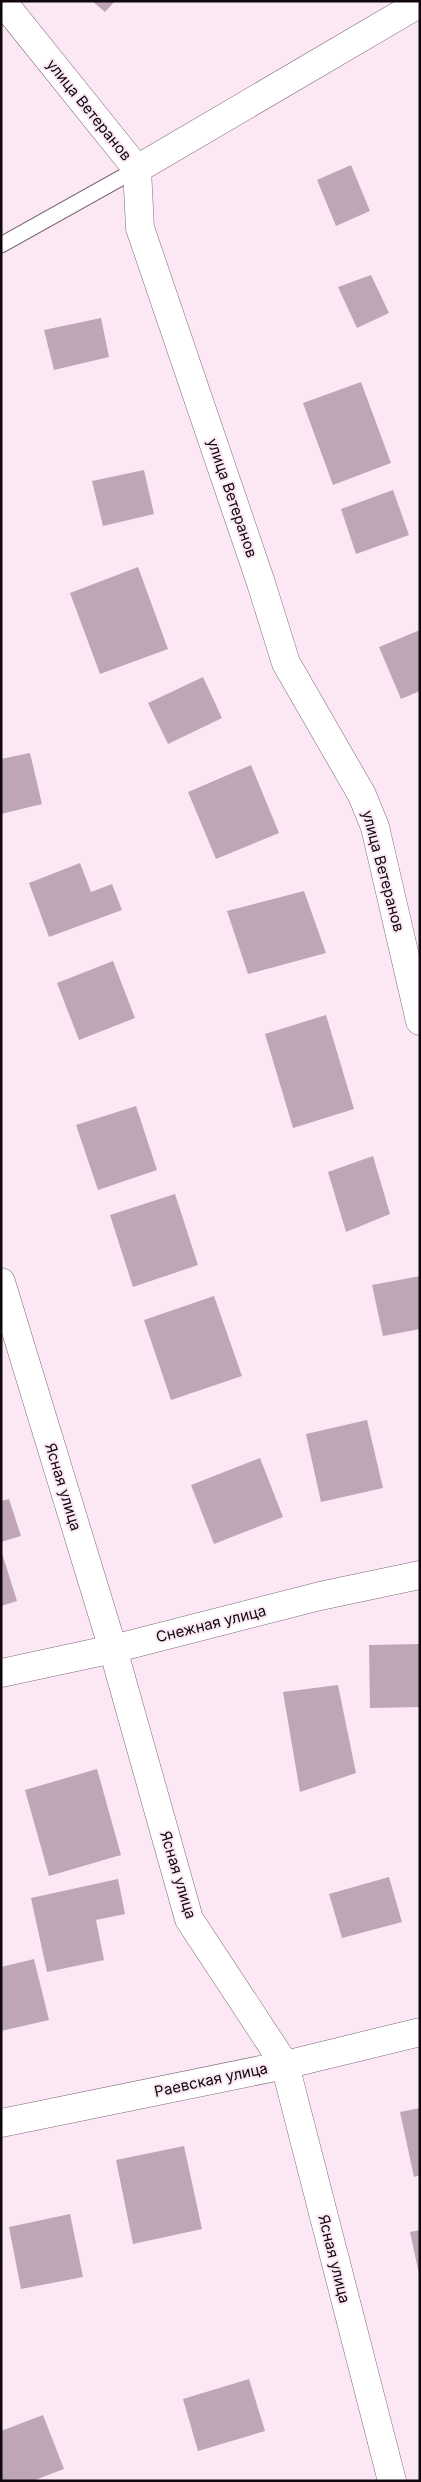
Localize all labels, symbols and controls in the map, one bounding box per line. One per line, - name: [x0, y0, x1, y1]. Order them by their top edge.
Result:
- street label: улица Ветеранов: [43, 55, 136, 164]
- street label: улица Ветеранов: [203, 436, 262, 560]
- street label: улица Ветеранов: [358, 808, 409, 934]
- street label: Ясная улица: [41, 1441, 86, 1533]
- street label: Снежная улица: [154, 1601, 268, 1646]
- street label: Ясная улица: [156, 1829, 201, 1921]
- street label: Раевская улица: [152, 2058, 269, 2101]
- street label: Ясная улица: [314, 2213, 355, 2305]

